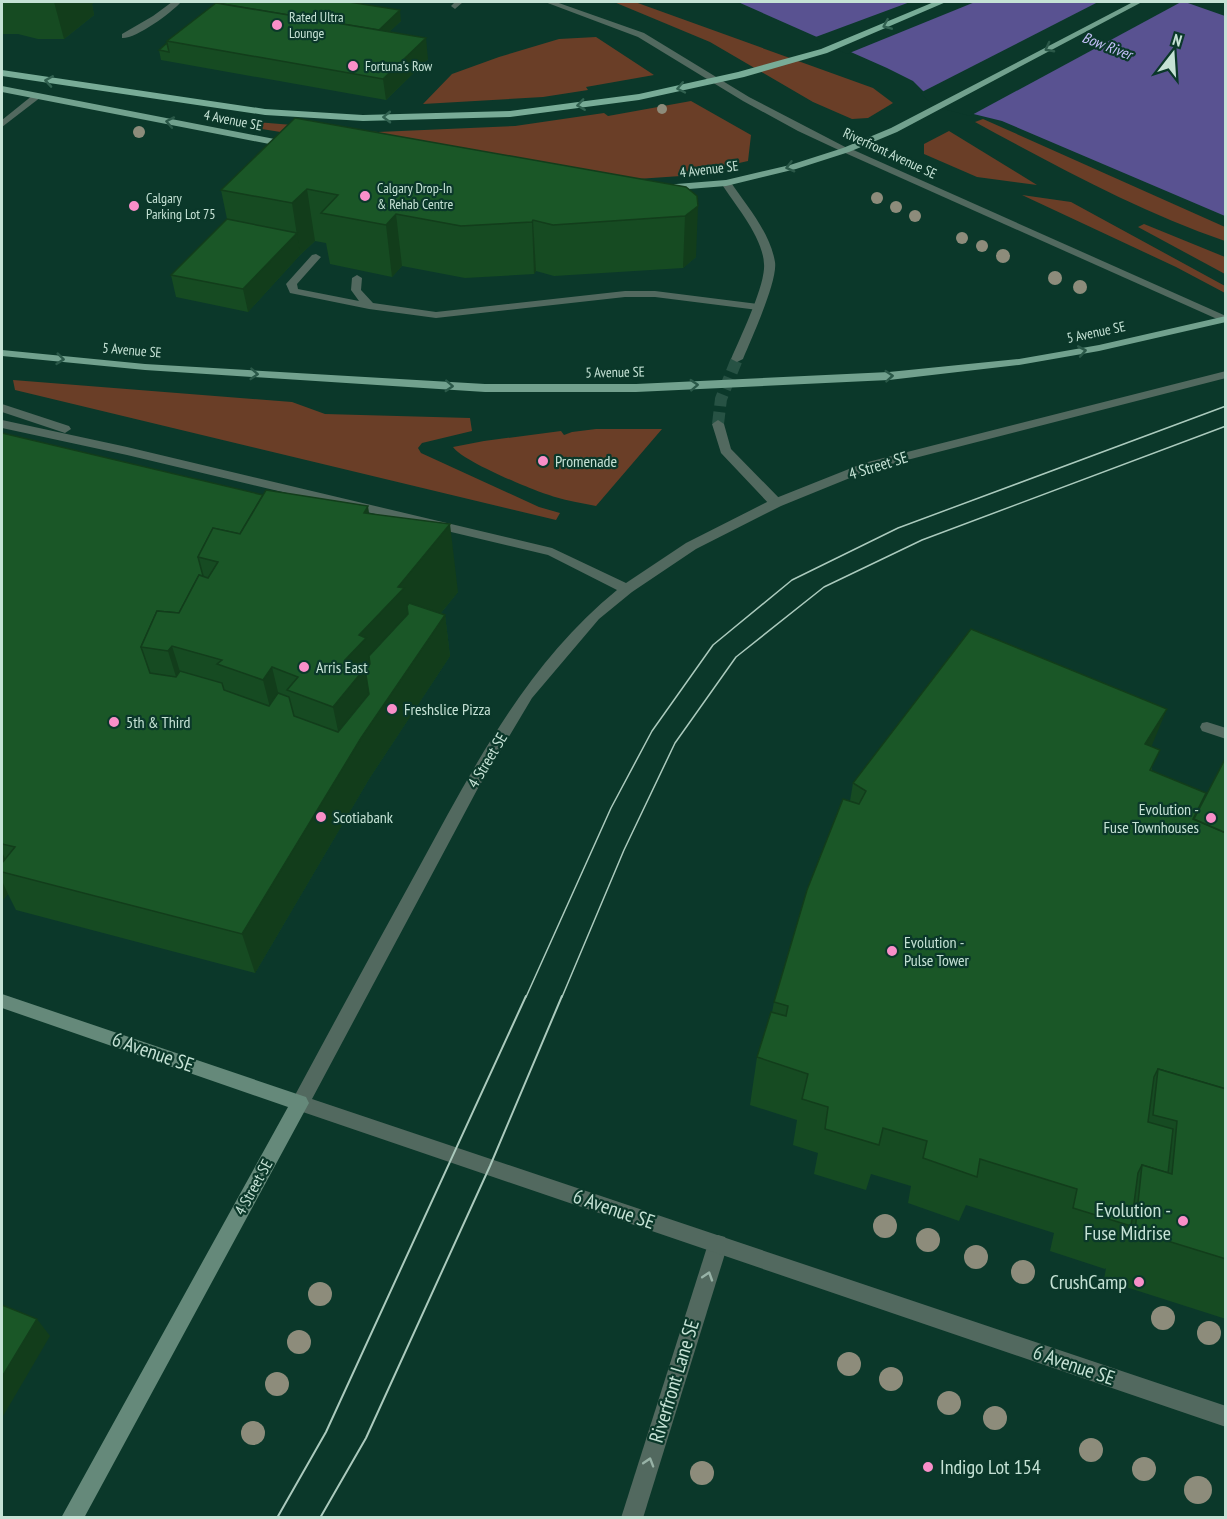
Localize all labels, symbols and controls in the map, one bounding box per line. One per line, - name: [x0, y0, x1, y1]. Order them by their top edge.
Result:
- place label: Rated Ultra Lounge: [289, 8, 344, 42]
- one-way arrow: [882, 17, 893, 29]
- marker: Rated Ultra Lounge: [270, 18, 284, 32]
- north arrow: [1143, 24, 1203, 84]
- water label: Bow River: [1080, 27, 1136, 64]
- text: N: [1170, 29, 1184, 50]
- one-way arrow: [1045, 41, 1055, 52]
- place label: Fortuna's Row: [365, 57, 433, 75]
- marker: Fortuna's Row: [346, 59, 360, 73]
- one-way arrow: [44, 75, 54, 88]
- one-way arrow: [676, 81, 686, 94]
- one-way arrow: [577, 98, 586, 110]
- street label: 4 Avenue SE: [202, 106, 264, 134]
- one-way arrow: [382, 111, 391, 123]
- one-way arrow: [165, 116, 175, 129]
- street label: Riverfront Avenue SE: [840, 123, 940, 183]
- street label: 4 Avenue SE: [678, 156, 740, 182]
- one-way arrow: [785, 160, 796, 172]
- place label: Calgary Drop-In & Rehab Centre: [377, 179, 454, 213]
- place label: Calgary Parking Lot 75: [146, 189, 216, 223]
- marker: Calgary Drop-In & Rehab Centre: [358, 189, 372, 203]
- marker: Calgary Parking Lot 75: [127, 199, 141, 213]
- street label: 5 Avenue SE: [1065, 317, 1127, 347]
- street label: 5 Avenue SE: [102, 338, 162, 362]
- one-way arrow: [1077, 345, 1087, 358]
- one-way arrow: [55, 352, 64, 365]
- street label: 5 Avenue SE: [585, 362, 645, 382]
- one-way arrow: [250, 367, 259, 380]
- one-way arrow: [884, 370, 893, 383]
- one-way arrow: [444, 379, 453, 392]
- one-way arrow: [690, 379, 699, 392]
- street label: 4 Street SE: [846, 447, 910, 483]
- place label: Promenade: [555, 451, 617, 471]
- marker: Promenade: [536, 454, 550, 468]
- place label: Arris East: [316, 657, 368, 677]
- marker: Arris East: [297, 660, 311, 674]
- place label: Freshslice Pizza: [404, 699, 491, 719]
- marker: Freshslice Pizza: [385, 702, 399, 716]
- place label: 5th & Third: [126, 712, 191, 732]
- marker: 5th & Third: [107, 715, 121, 729]
- street label: 4 Street SE: [463, 729, 511, 791]
- place label: Evolution - Fuse Townhouses: [1103, 799, 1199, 837]
- place label: Scotiabank: [333, 807, 394, 827]
- marker: Scotiabank: [314, 810, 328, 824]
- marker: Evolution - Fuse Townhouses: [1204, 811, 1218, 825]
- place label: Evolution - Pulse Tower: [904, 932, 970, 970]
- marker: Evolution - Pulse Tower: [885, 944, 899, 958]
- street label: 6 Avenue SE: [109, 1026, 197, 1078]
- street label: 4 Street SE: [230, 1155, 277, 1218]
- street label: 6 Avenue SE: [570, 1183, 658, 1235]
- place label: Evolution - Fuse Midrise: [1084, 1197, 1171, 1246]
- marker: Evolution - Fuse Midrise: [1176, 1214, 1190, 1228]
- place label: CrushCamp: [1050, 1269, 1127, 1295]
- one-way arrow: [700, 1271, 713, 1282]
- marker: CrushCamp: [1132, 1275, 1146, 1289]
- street label: Riverfront Lane SE: [643, 1316, 705, 1446]
- street label: 6 Avenue SE: [1030, 1339, 1118, 1391]
- place label: Indigo Lot 154: [940, 1454, 1041, 1480]
- one-way arrow: [642, 1457, 654, 1468]
- marker: Indigo Lot 154: [921, 1460, 935, 1474]

